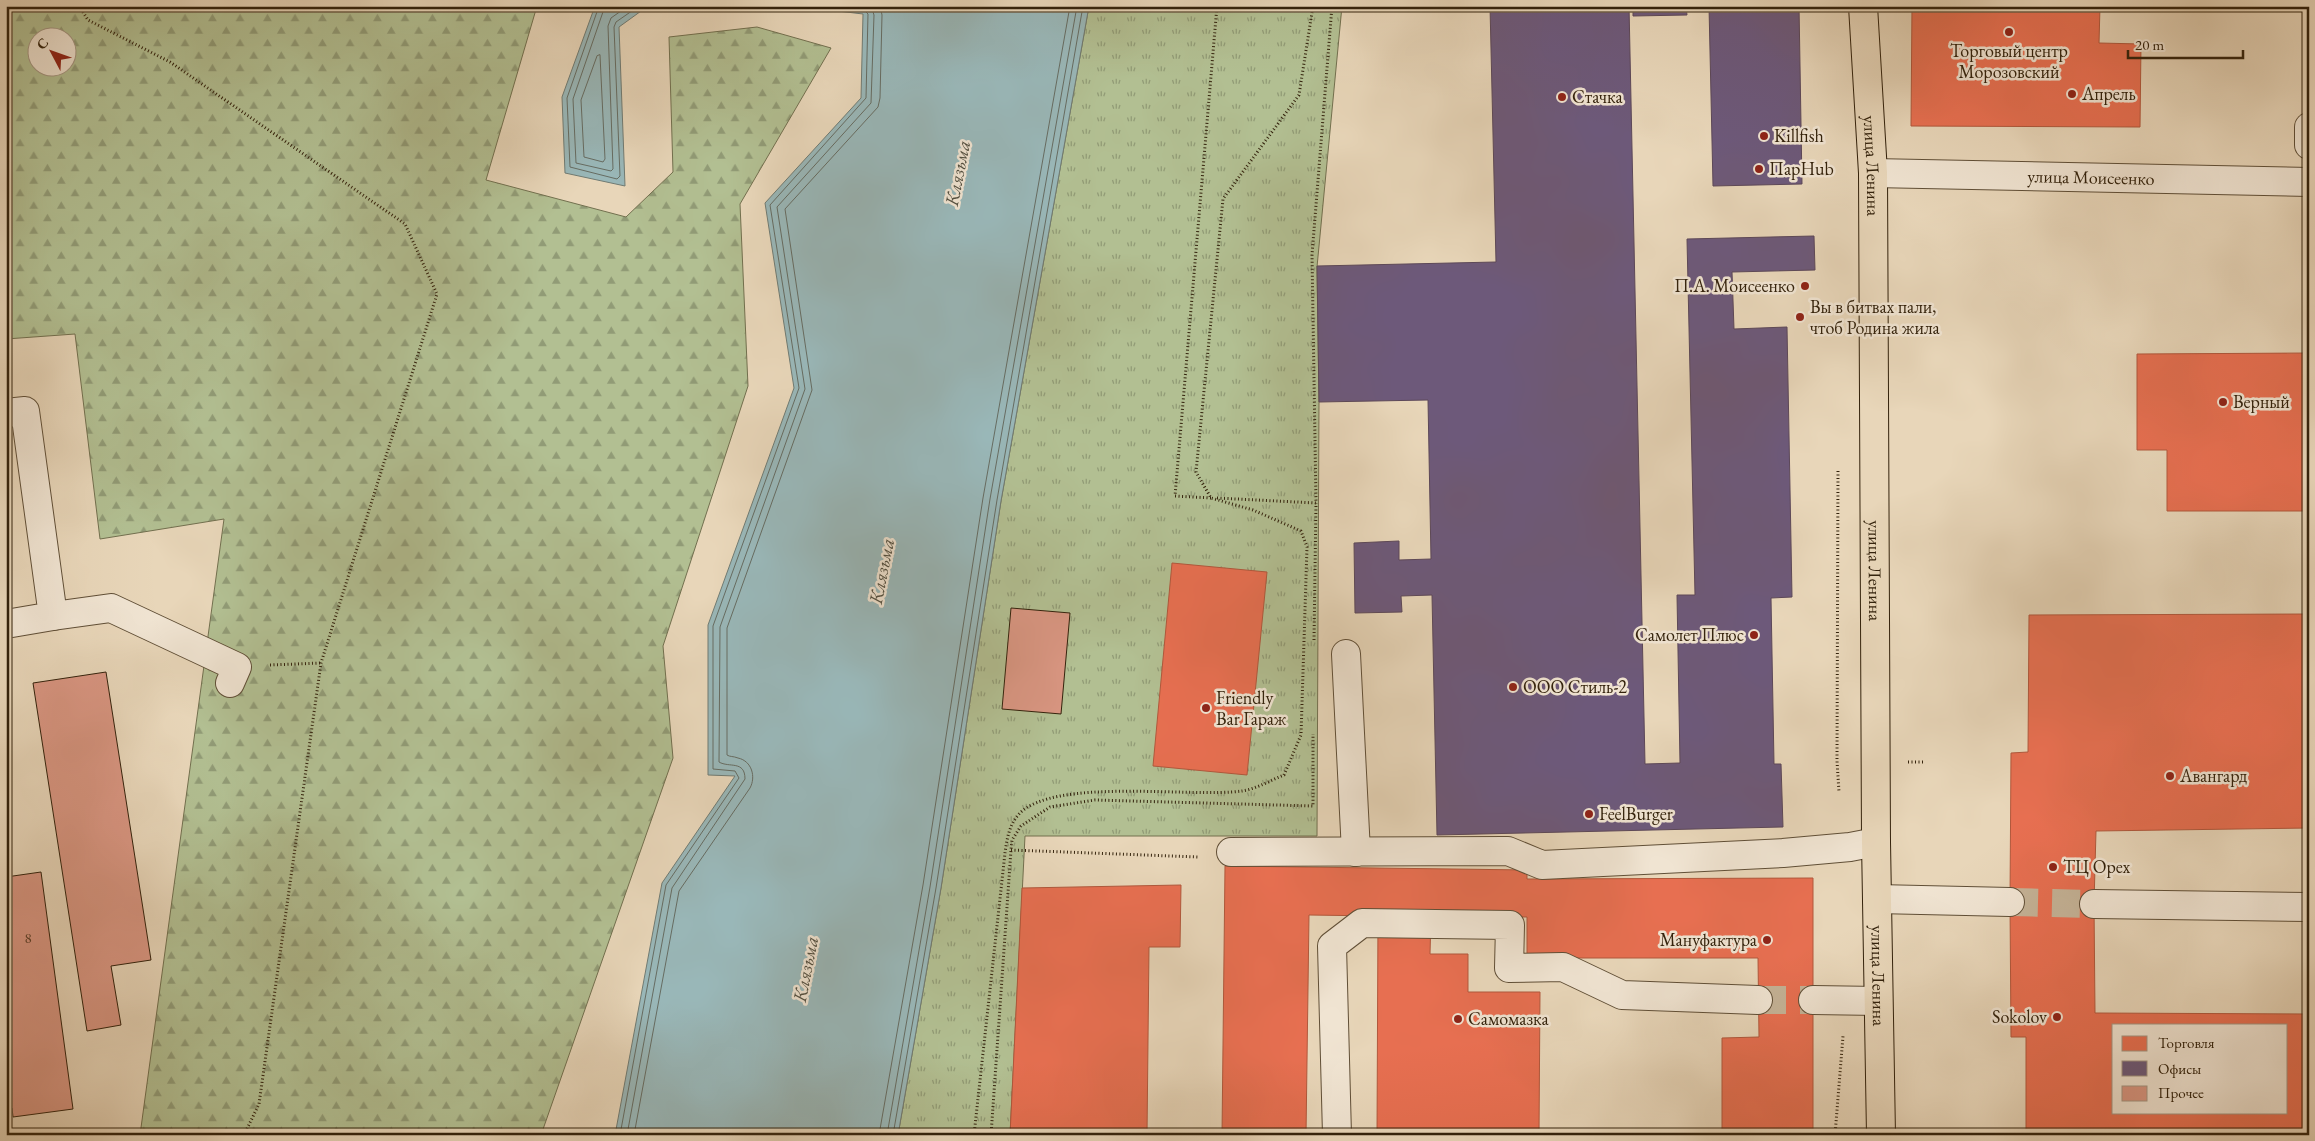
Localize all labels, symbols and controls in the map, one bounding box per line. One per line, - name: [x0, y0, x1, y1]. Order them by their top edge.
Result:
- marker: Торговый центр Морозовский: [2003, 26, 2015, 38]
- north arrow: [28, 28, 78, 78]
- scale bar: [2128, 28, 2242, 60]
- text: С: [32, 34, 52, 53]
- text: 20 m: [2135, 35, 2164, 54]
- place label: Торговый центр Морозовский: [1950, 39, 2068, 83]
- place label: Апрель: [2081, 82, 2136, 105]
- place label: Стачка: [1572, 85, 1623, 108]
- marker: Апрель: [2066, 88, 2078, 100]
- marker: Стачка: [1556, 91, 1568, 103]
- street label: улица Ленина: [1859, 115, 1885, 217]
- place label: Killfish: [1774, 124, 1824, 147]
- marker: Killfish: [1758, 130, 1770, 142]
- water label: Клязьма: [939, 138, 976, 209]
- place label: ПарHub: [1769, 157, 1834, 180]
- marker: ПарHub: [1753, 163, 1765, 175]
- street label: улица Моисеенко: [2027, 164, 2155, 190]
- place label: П.А. Моисеенко: [1674, 274, 1795, 297]
- marker: П.А. Моисеенко: [1799, 280, 1811, 292]
- place label: Вы в битвах пали, чтоб Родина жила: [1810, 295, 1941, 339]
- marker: Вы в битвах пали, чтоб Родина жила: [1794, 311, 1806, 323]
- place label: Верный: [2233, 390, 2290, 413]
- marker: Верный: [2217, 396, 2229, 408]
- street label: улица Ленина: [1864, 520, 1887, 622]
- water label: Клязьма: [863, 536, 900, 607]
- place label: Самолет Плюс: [1635, 623, 1744, 646]
- marker: Самолет Плюс: [1748, 629, 1760, 641]
- place label: ООО Стиль-2: [1523, 675, 1627, 698]
- marker: ООО Стиль-2: [1507, 681, 1519, 693]
- place label: Friendly Bar Гараж: [1216, 686, 1287, 730]
- marker: Friendly Bar Гараж: [1200, 702, 1212, 714]
- place label: Авангард: [2179, 764, 2247, 787]
- marker: Авангард: [2164, 770, 2176, 782]
- place label: FeelBurger: [1599, 802, 1673, 825]
- marker: FeelBurger: [1583, 808, 1595, 820]
- place label: ТЦ Орех: [2063, 855, 2130, 878]
- marker: ТЦ Орех: [2047, 861, 2059, 873]
- street label: улица Ленина: [1866, 925, 1891, 1027]
- house number: 8: [24, 928, 32, 947]
- place label: Мануфактура: [1660, 928, 1758, 951]
- water label: Клязьма: [787, 934, 824, 1005]
- marker: Мануфактура: [1761, 934, 1773, 946]
- place label: Sokolov: [1992, 1005, 2047, 1028]
- place label: Самомазка: [1468, 1007, 1549, 1030]
- marker: Sokolov: [2051, 1011, 2063, 1023]
- marker: Самомазка: [1452, 1013, 1464, 1025]
- legend: [2112, 1024, 2288, 1114]
- text: Торговля: [2158, 1033, 2215, 1052]
- text: Офисы: [2158, 1059, 2201, 1078]
- text: Прочее: [2158, 1083, 2204, 1102]

